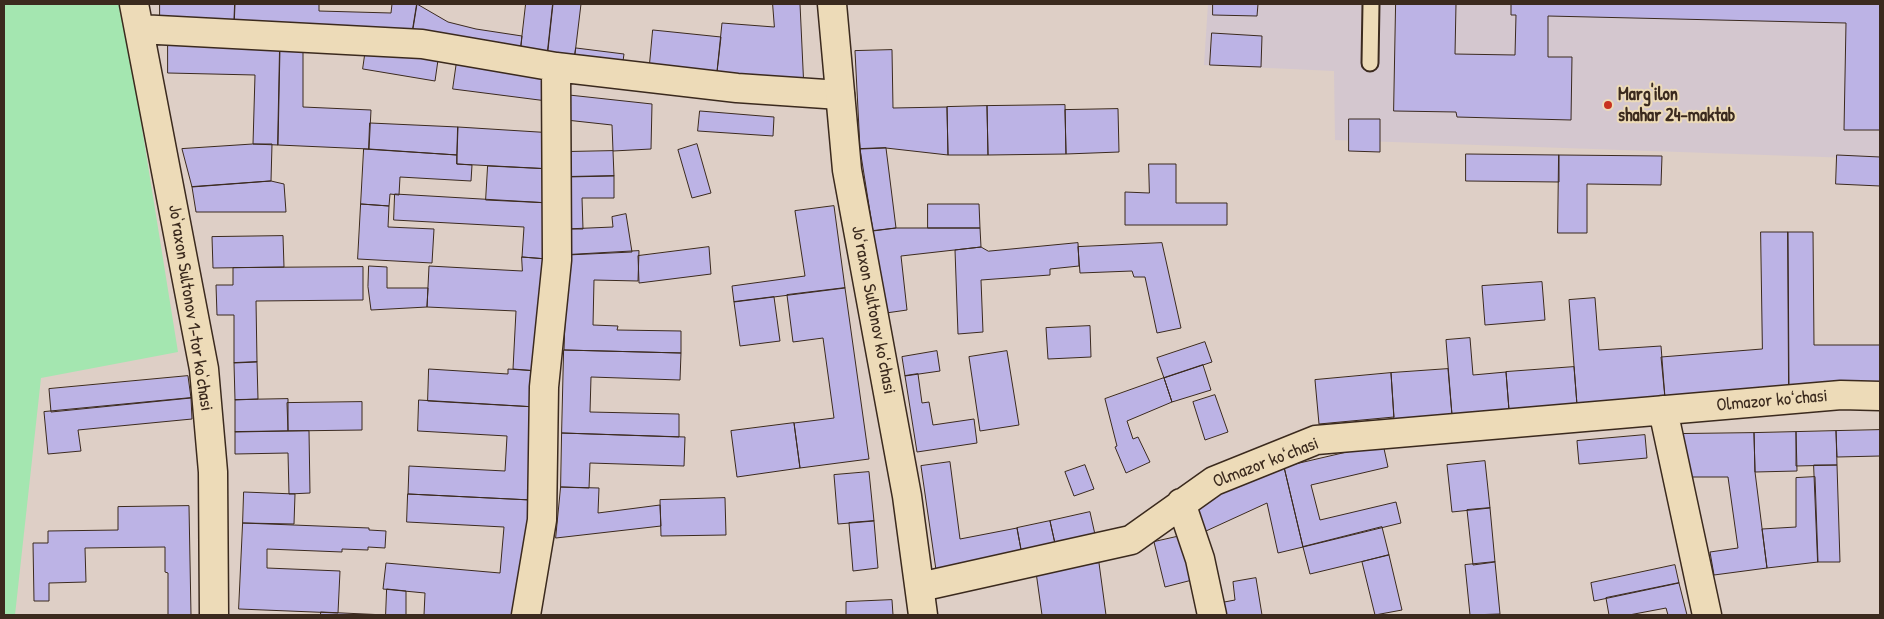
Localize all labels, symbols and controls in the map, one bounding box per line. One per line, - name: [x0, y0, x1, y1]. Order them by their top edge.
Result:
- place label: Marg'ilon shahar 24-maktab: [1618, 84, 1735, 126]
- marker: Marg'ilon shahar 24-maktab: [1602, 99, 1614, 111]
- street label: Jo‘raxon Sultonov 1-tor ko‘chasi: [163, 203, 217, 413]
- street label: Joʻraxon Sultonov koʻchasi: [846, 224, 900, 396]
- street label: Olmazor koʻchasi: [1716, 385, 1828, 417]
- street label: Olmazor koʻchasi: [1210, 433, 1322, 493]

